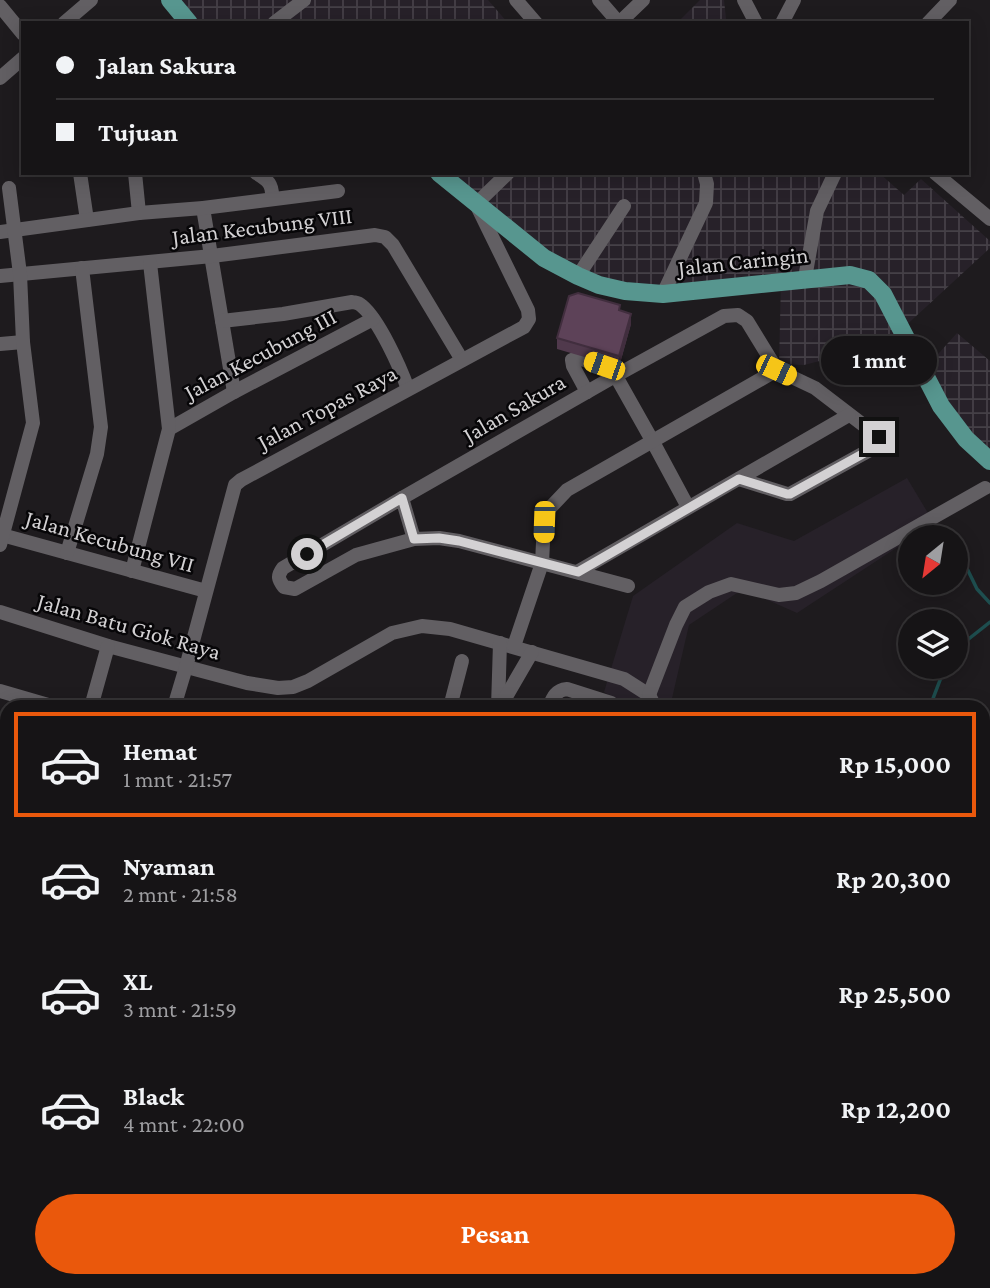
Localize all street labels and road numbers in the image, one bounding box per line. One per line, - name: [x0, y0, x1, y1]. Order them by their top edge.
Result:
- street label: Jalan Kecubung VIII: [168, 202, 354, 250]
- street label: Jalan Caringin: [675, 241, 809, 281]
- street label: Jalan Kecubung III: [178, 303, 340, 406]
- street label: Jalan Topas Raya: [251, 359, 401, 456]
- street label: Jalan Sakura: [457, 368, 570, 449]
- street label: Jalan Kecubung VII: [21, 504, 197, 578]
- street label: Jalan Batu Giok Raya: [32, 587, 224, 665]

